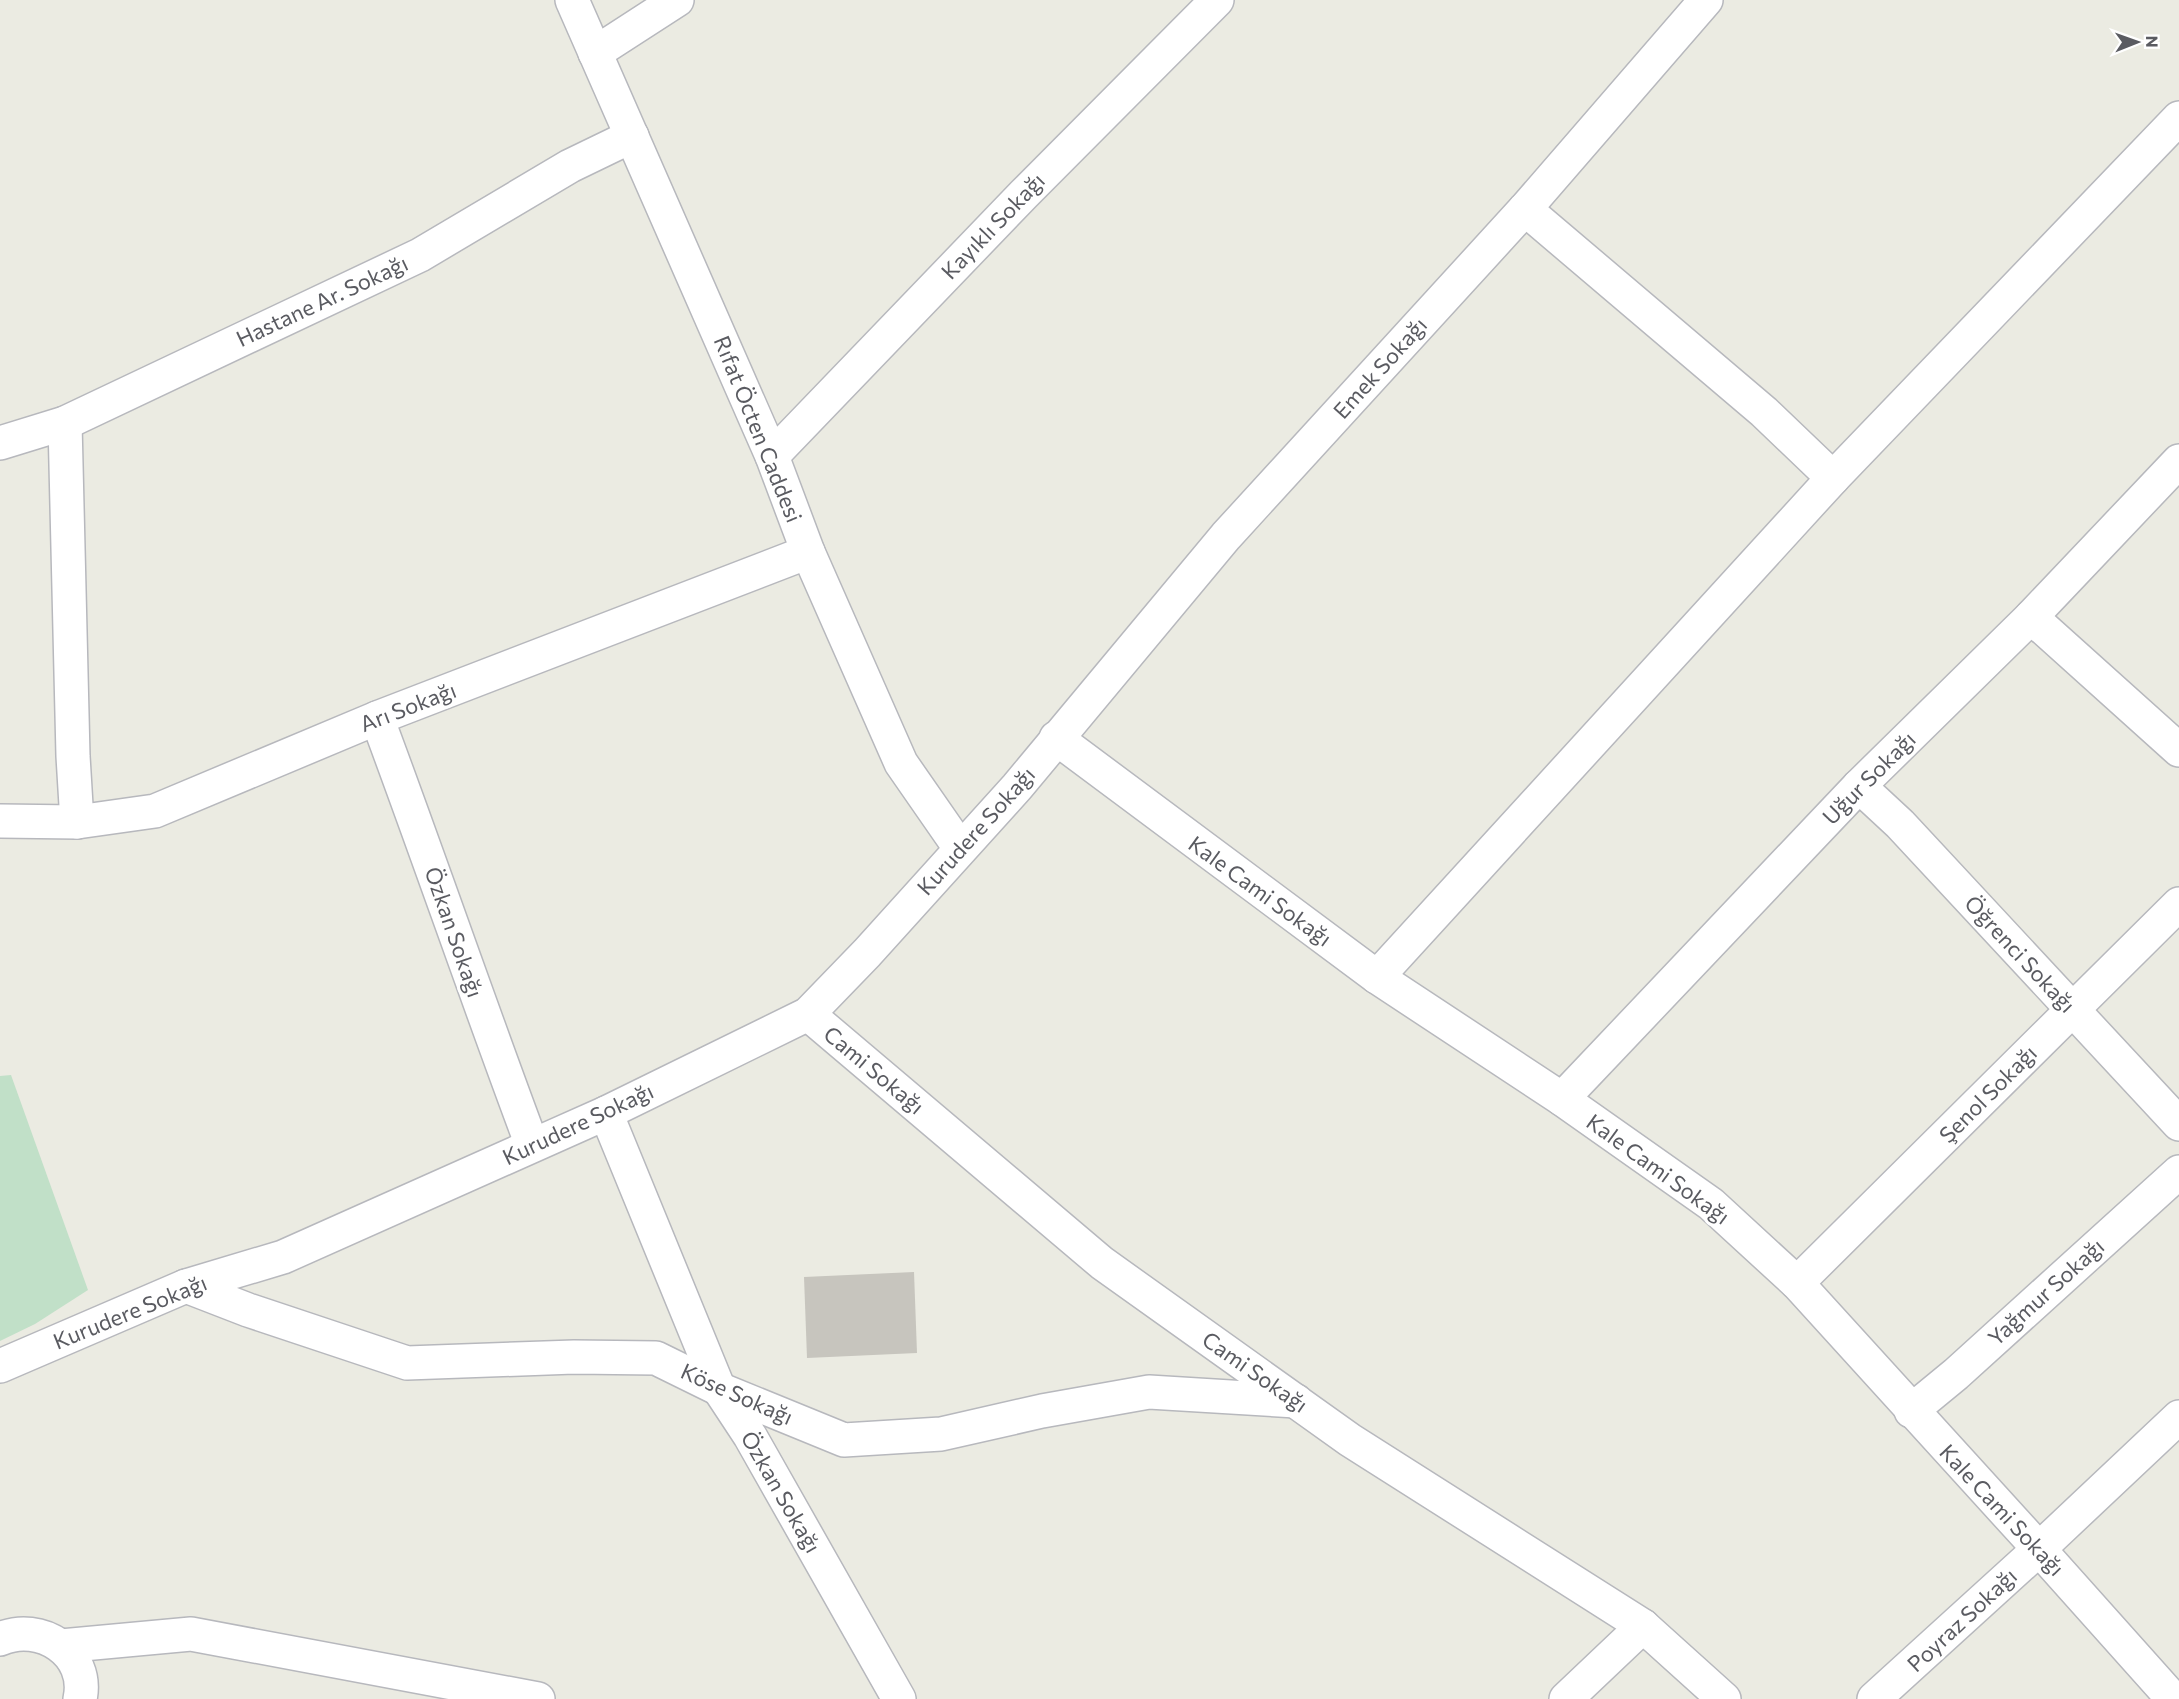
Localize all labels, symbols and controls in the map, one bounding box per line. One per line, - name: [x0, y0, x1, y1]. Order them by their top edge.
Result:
- north arrow: [2107, 12, 2167, 72]
- text: N: [2143, 36, 2162, 48]
- street label: Kayıklı Sokağı: [935, 167, 1050, 284]
- street label: Hastane Ar. Sokağı: [232, 249, 412, 352]
- street label: Emek Sokağı: [1327, 311, 1432, 424]
- street label: Rıfat Öcten Caddesi: [709, 332, 808, 526]
- street label: Arı Sokağı: [356, 676, 460, 737]
- street label: Uğur Sokağı: [1817, 726, 1921, 830]
- street label: Kurudere Sokağı: [911, 761, 1040, 900]
- street label: Kale Cami Sokağı: [1183, 830, 1337, 952]
- street label: Özkan Sokağı: [420, 863, 489, 1001]
- street label: Öğrenci Sokağı: [1959, 889, 2082, 1018]
- street label: Cami Sokağı: [819, 1020, 930, 1119]
- street label: Şenol Sokağı: [1933, 1039, 2042, 1148]
- street label: Kurudere Sokağı: [498, 1077, 658, 1170]
- street label: Kale Cami Sokağı: [1581, 1108, 1735, 1230]
- street label: Yağmur Sokağı: [1982, 1232, 2109, 1351]
- street label: Kurudere Sokağı: [49, 1268, 211, 1355]
- street label: Cami Sokağı: [1197, 1325, 1313, 1418]
- street label: Köse Sokağı: [677, 1357, 797, 1430]
- street label: Özkan Sokağı: [736, 1426, 827, 1557]
- street label: Kale Cami Sokağı: [1934, 1438, 2070, 1581]
- street label: Poyraz Sokağı: [1901, 1562, 2022, 1677]

